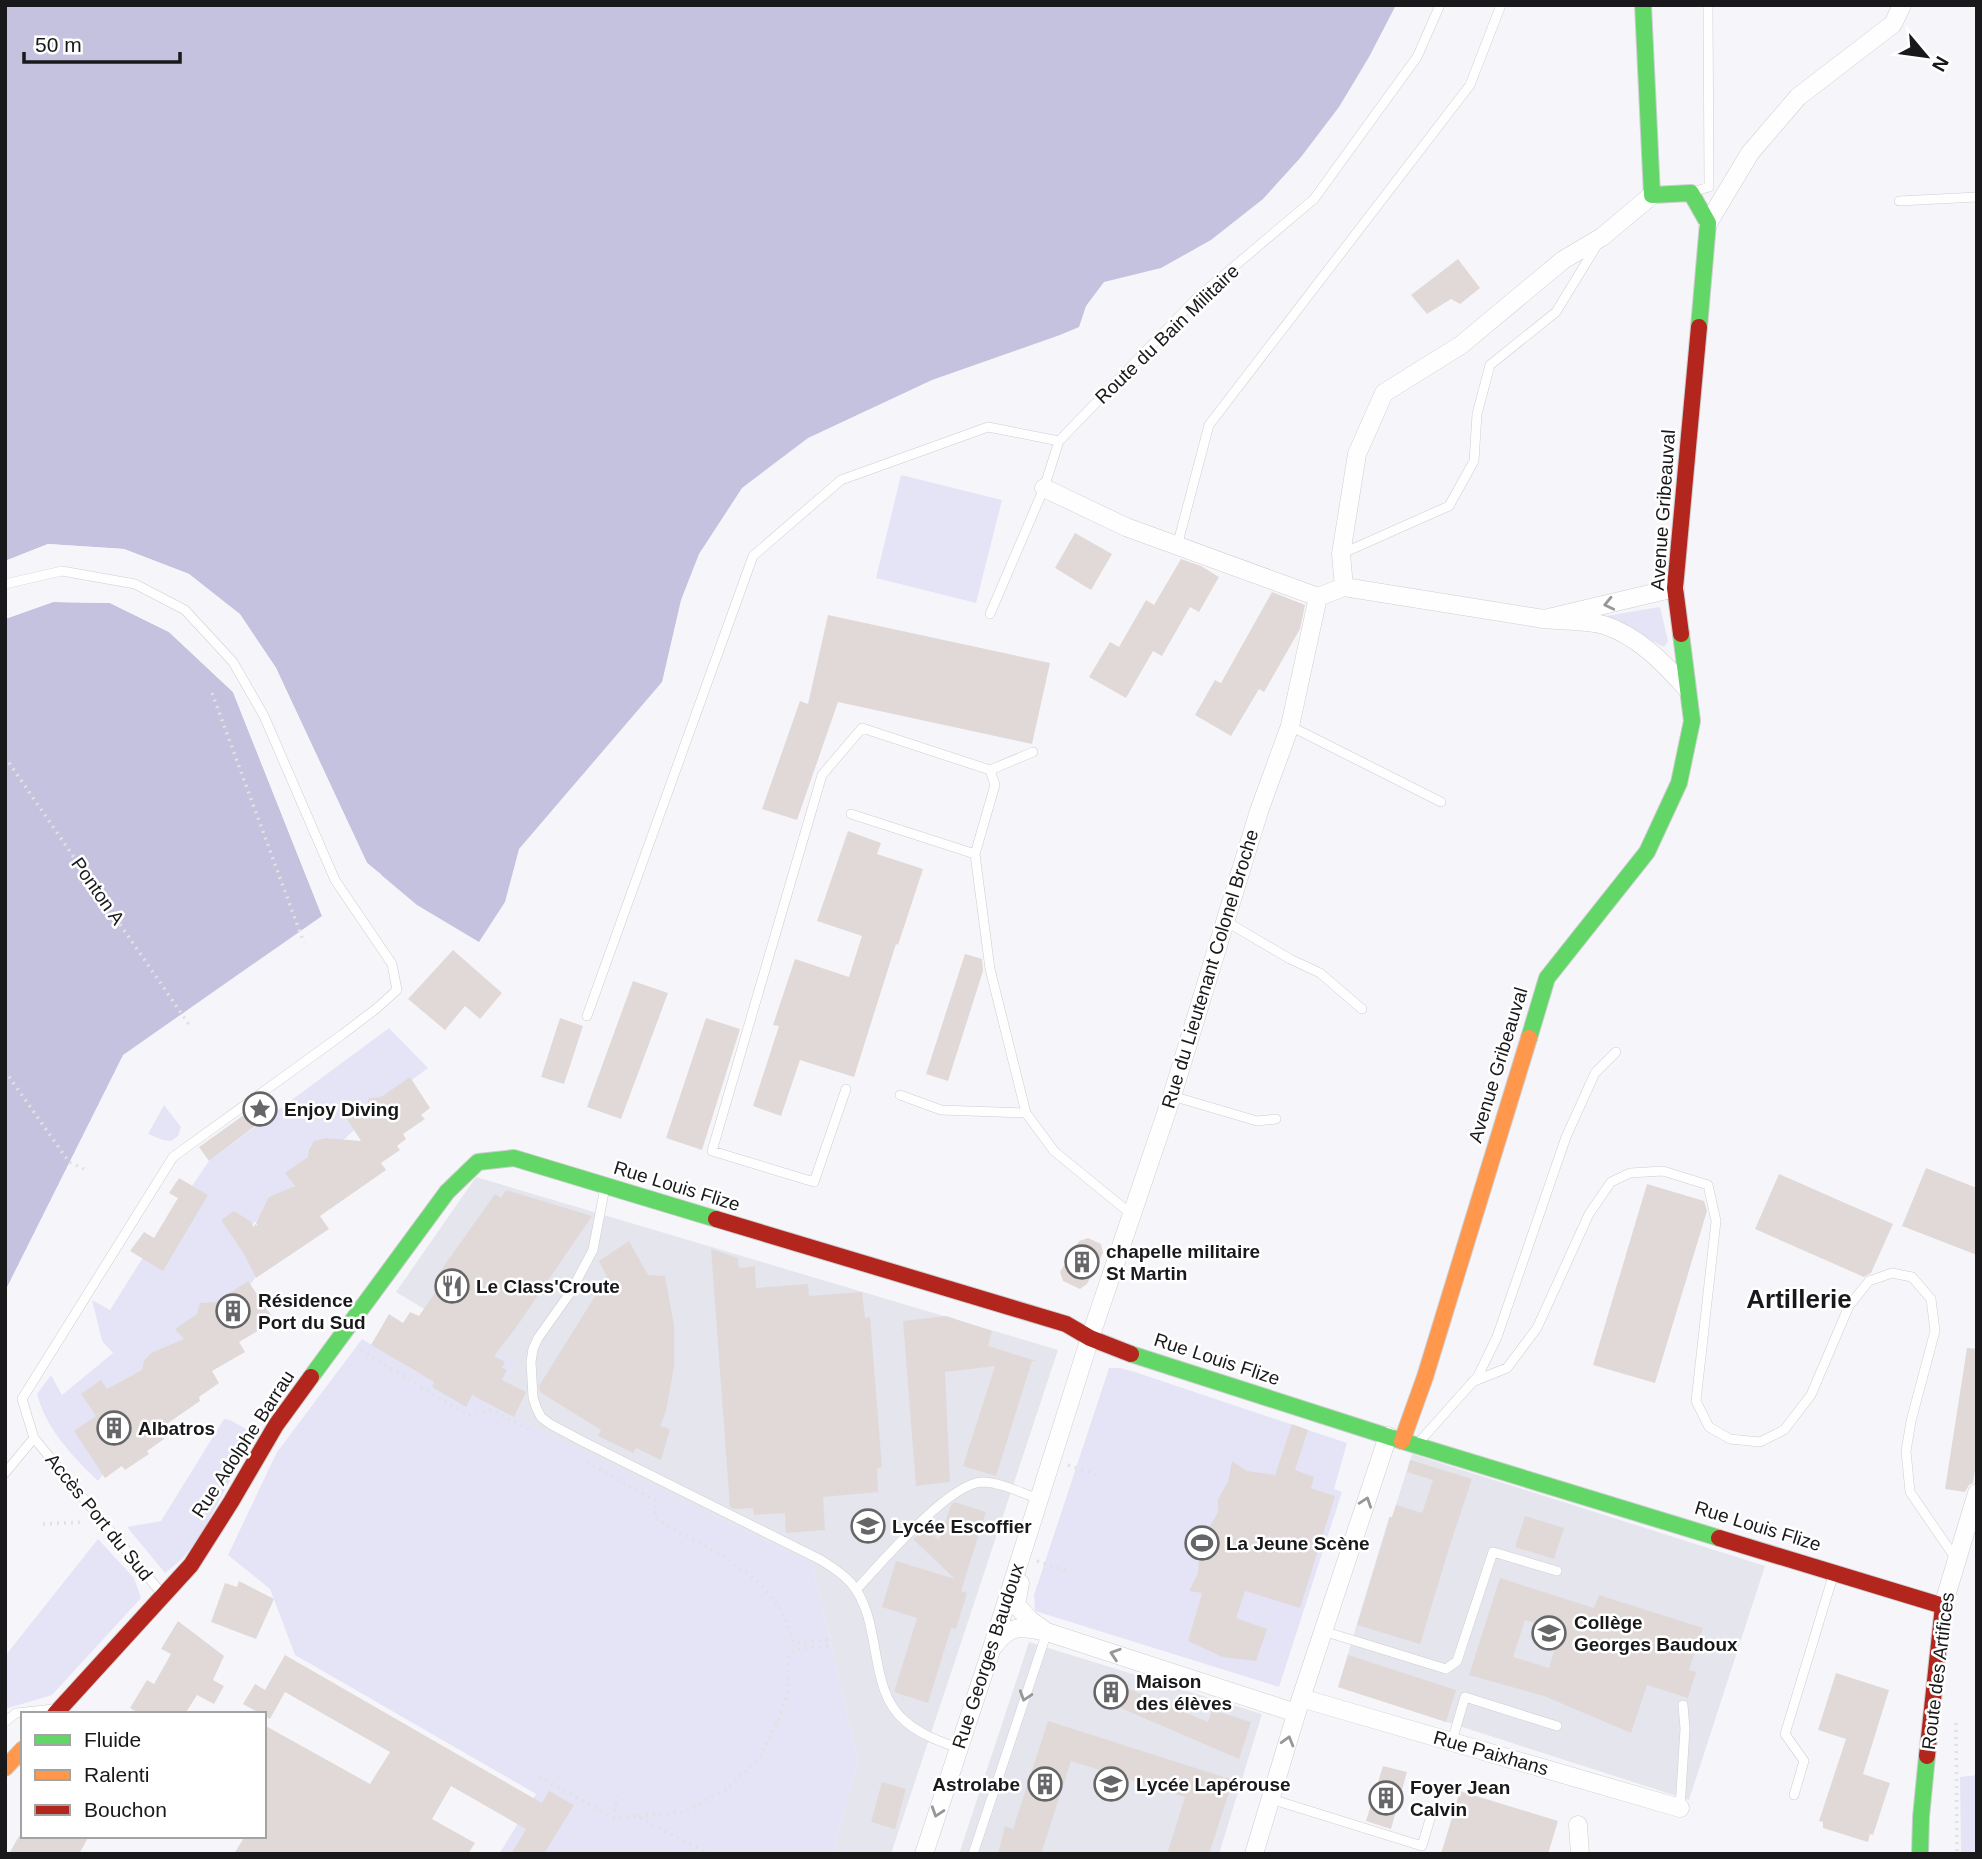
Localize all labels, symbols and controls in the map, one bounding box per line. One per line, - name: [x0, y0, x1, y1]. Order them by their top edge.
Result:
- scale bar: [24, 21, 180, 65]
- north arrow: [1891, 21, 1961, 91]
- text: 50 m: [35, 33, 82, 56]
- text: N: [1928, 53, 1953, 75]
- street label: Route du Bain Militaire: [1091, 260, 1243, 408]
- street label: Avenue Gribeauval: [1647, 429, 1679, 591]
- one-way arrow: [1603, 596, 1615, 610]
- street label: Rue du Lieutenant Colonel Broche: [1157, 827, 1263, 1111]
- street label: Ponton A: [67, 853, 129, 929]
- street label: Avenue Gribeauval: [1464, 985, 1532, 1145]
- place icon: Enjoy Diving: [241, 1090, 279, 1128]
- place label: Enjoy Diving: [284, 1099, 399, 1120]
- street label: Rue Louis Flize: [611, 1157, 743, 1215]
- place label: chapelle militaire St Martin: [1106, 1241, 1260, 1284]
- building icon: chapelle militaire St Martin: [1063, 1243, 1101, 1281]
- restaurant icon: Le Class'Croute: [433, 1267, 471, 1305]
- place label: Le Class'Croute: [476, 1276, 620, 1297]
- district label: Artillerie: [1746, 1284, 1852, 1314]
- place label: Résidence Port du Sud: [258, 1290, 366, 1333]
- building icon: Résidence Port du Sud: [214, 1292, 252, 1330]
- street label: Rue Louis Flize: [1151, 1329, 1283, 1389]
- street label: Rue Adolphe Barrau: [188, 1367, 298, 1521]
- building icon: Albatros: [95, 1409, 133, 1447]
- place label: Albatros: [138, 1418, 215, 1439]
- street label: Accès Port du Sud: [41, 1449, 157, 1585]
- one-way arrow: [1358, 1496, 1373, 1508]
- street label: Rue Louis Flize: [1692, 1497, 1824, 1555]
- school or university icon: Lycée Escoffier: [849, 1507, 887, 1545]
- place label: Lycée Escoffier: [892, 1516, 1032, 1537]
- sports icon: La Jeune Scène: [1183, 1524, 1221, 1562]
- place label: La Jeune Scène: [1226, 1533, 1370, 1554]
- street label: Rue Georges Baudoux: [948, 1560, 1028, 1751]
- street label: Route des Artifices: [1918, 1591, 1958, 1751]
- place label: Collège Georges Baudoux: [1574, 1612, 1738, 1655]
- school or university icon: Collège Georges Baudoux: [1530, 1614, 1568, 1652]
- one-way arrow: [1109, 1648, 1122, 1662]
- place label: Maison des élèves: [1136, 1671, 1232, 1714]
- building icon: Maison des élèves: [1092, 1673, 1130, 1711]
- one-way arrow: [1019, 1690, 1034, 1702]
- legend: [21, 1712, 266, 1838]
- street label: Rue Paixhans: [1431, 1727, 1551, 1779]
- text: Fluide: [84, 1728, 141, 1751]
- one-way arrow: [1280, 1736, 1295, 1748]
- text: Ralenti: [84, 1763, 149, 1786]
- building icon: Astrolabe: [1026, 1765, 1064, 1803]
- school or university icon: Lycée Lapérouse: [1092, 1765, 1130, 1803]
- place label: Astrolabe: [932, 1774, 1020, 1795]
- place label: Lycée Lapérouse: [1136, 1774, 1291, 1795]
- place label: Foyer Jean Calvin: [1410, 1777, 1510, 1820]
- building icon: Foyer Jean Calvin: [1367, 1779, 1405, 1817]
- text: Bouchon: [84, 1798, 167, 1821]
- one-way arrow: [931, 1806, 946, 1818]

